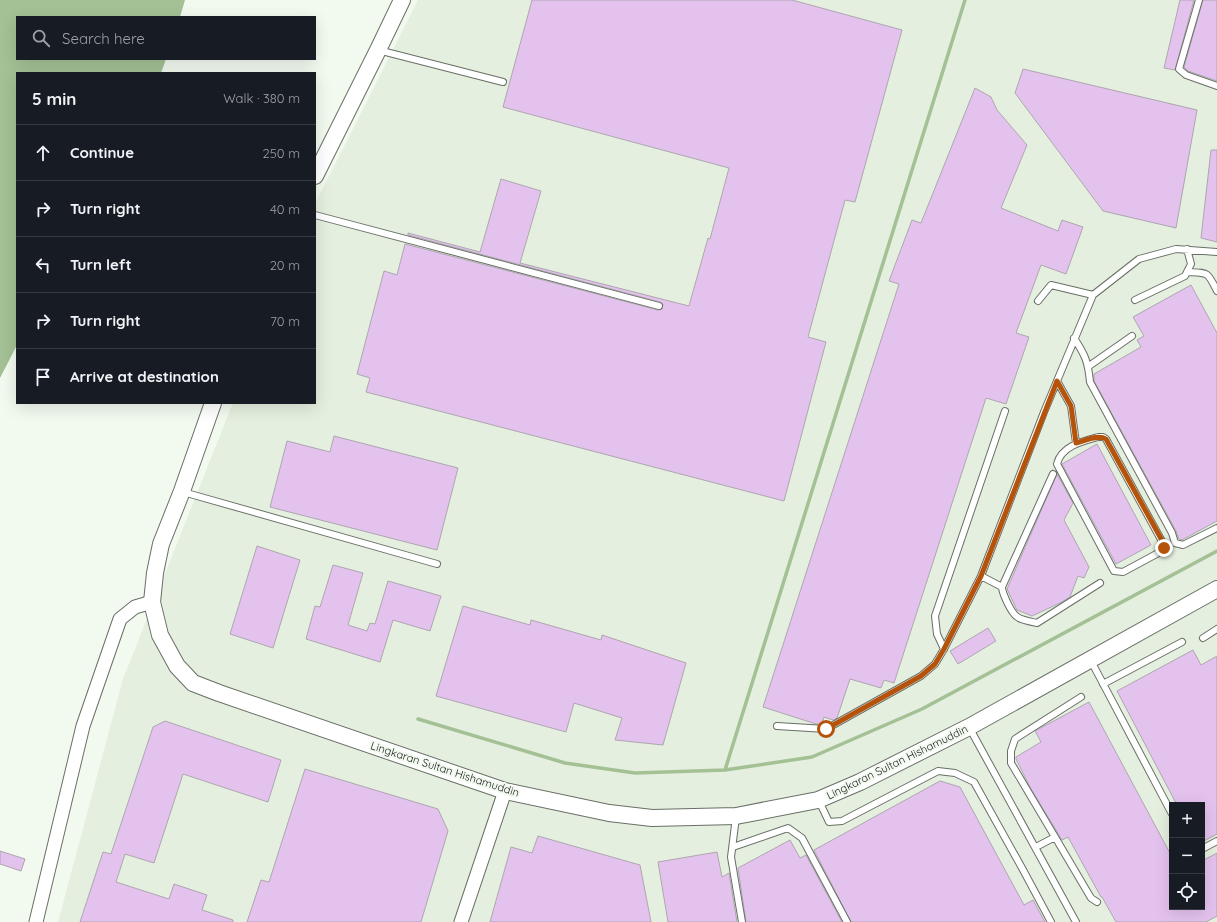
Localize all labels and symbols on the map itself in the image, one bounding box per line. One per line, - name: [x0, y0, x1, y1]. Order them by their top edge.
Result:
- route end: [1155, 539, 1173, 557]
- route start: [817, 720, 835, 738]
- street label: Lingkaran Sultan Hishamuddin: [824, 722, 970, 802]
- street label: Lingkaran Sultan Hishamuddin: [369, 738, 521, 800]

